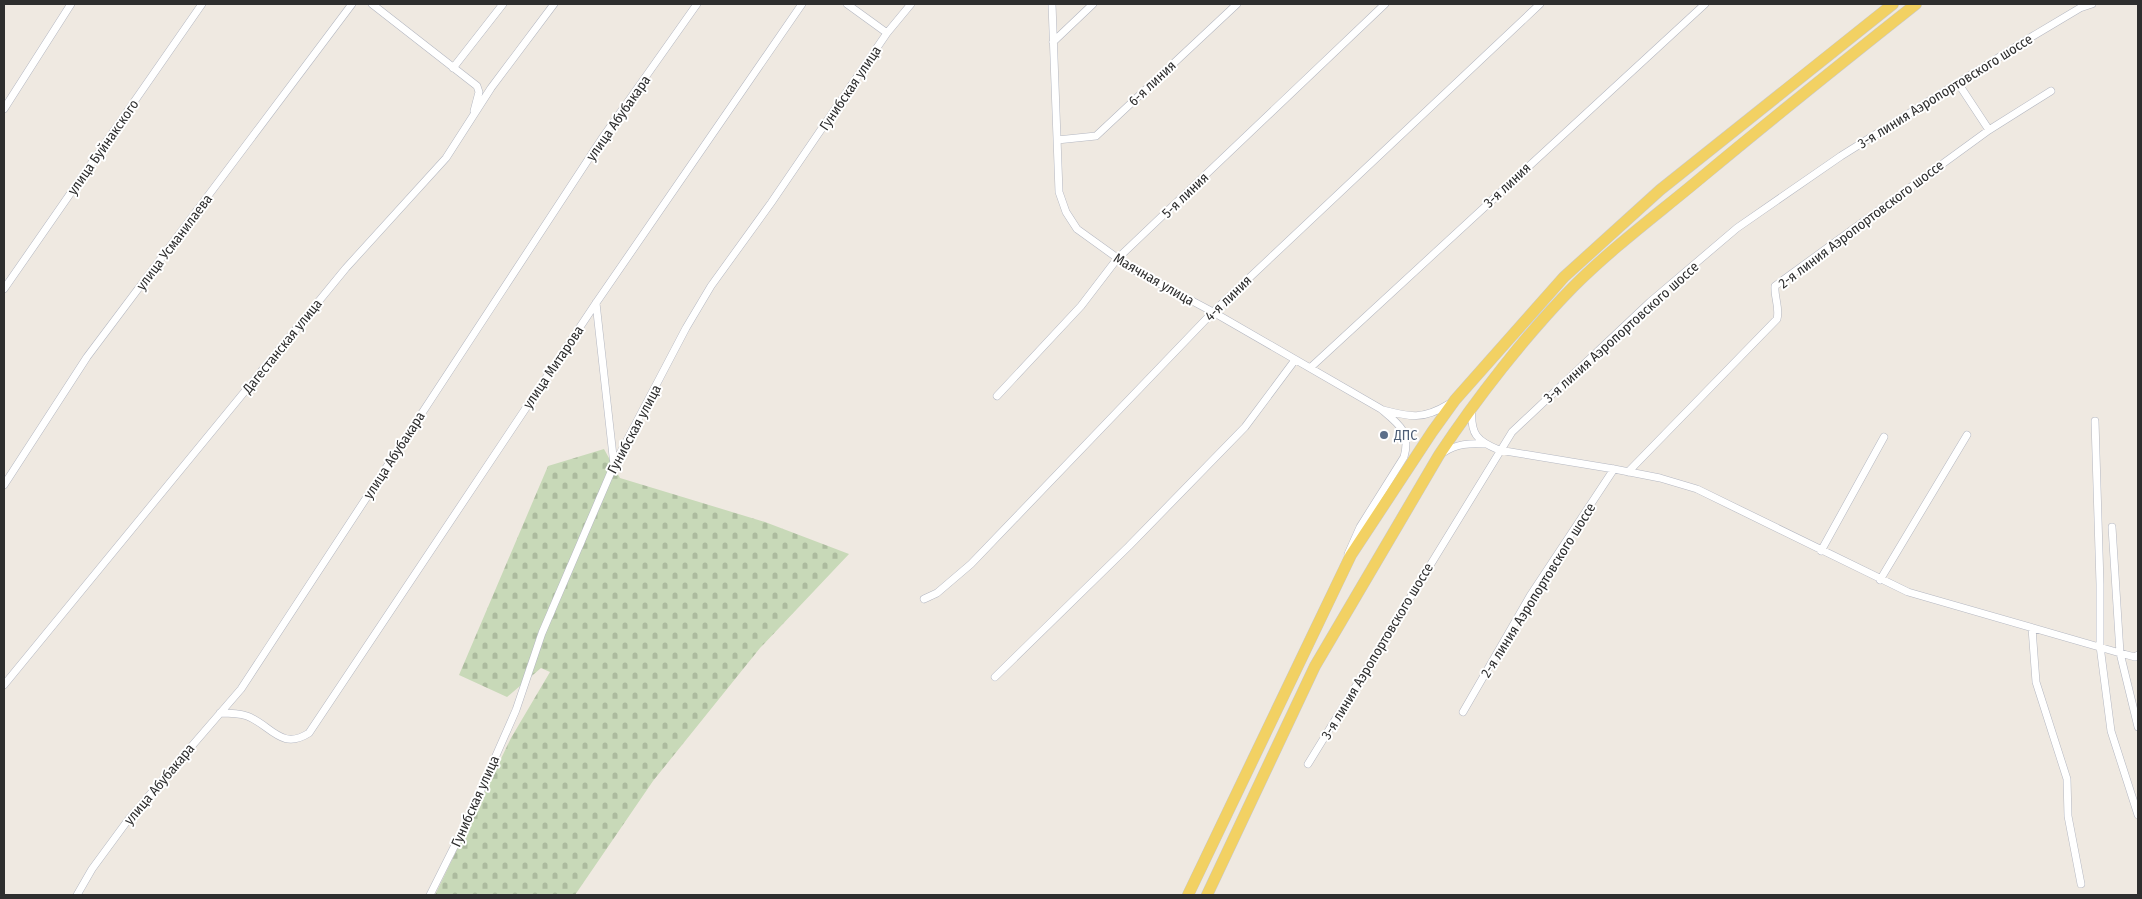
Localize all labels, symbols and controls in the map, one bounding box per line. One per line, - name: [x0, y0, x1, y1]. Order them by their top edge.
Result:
- street label: 3-я линия Аэропортовского шоссе: [1855, 30, 2036, 152]
- street label: Гунибская улица: [816, 43, 885, 134]
- street label: 6-я линия: [1125, 57, 1180, 110]
- street label: улица Абубакара: [583, 72, 654, 164]
- street label: улица Буйнакского: [64, 96, 143, 198]
- street label: 2-я линия Аэропортовского шоссе: [1775, 157, 1947, 292]
- street label: 3-я линия: [1480, 159, 1534, 211]
- street label: 5-я линия: [1158, 169, 1212, 222]
- street label: улица Усманилаева: [133, 191, 216, 294]
- street label: Маячная улица: [1110, 249, 1197, 309]
- street label: 3-я линия Аэропортовского шоссе: [1540, 258, 1702, 406]
- street label: 4-я линия: [1201, 272, 1255, 325]
- street label: Дагестанская улица: [238, 296, 326, 398]
- street label: улица Митарова: [519, 322, 588, 412]
- street label: Гунибская улица: [604, 382, 665, 477]
- street label: улица Абубакара: [360, 408, 429, 502]
- place label: ДПС: [1393, 427, 1417, 444]
- marker: ДПС: [1378, 429, 1390, 441]
- street label: 2-я линия Аэропортовского шоссе: [1478, 500, 1599, 681]
- street label: 3-я линия Аэропортовского шоссе: [1318, 560, 1437, 742]
- street label: улица Абубакара: [121, 740, 198, 828]
- street label: Гунибская улица: [448, 753, 503, 850]

